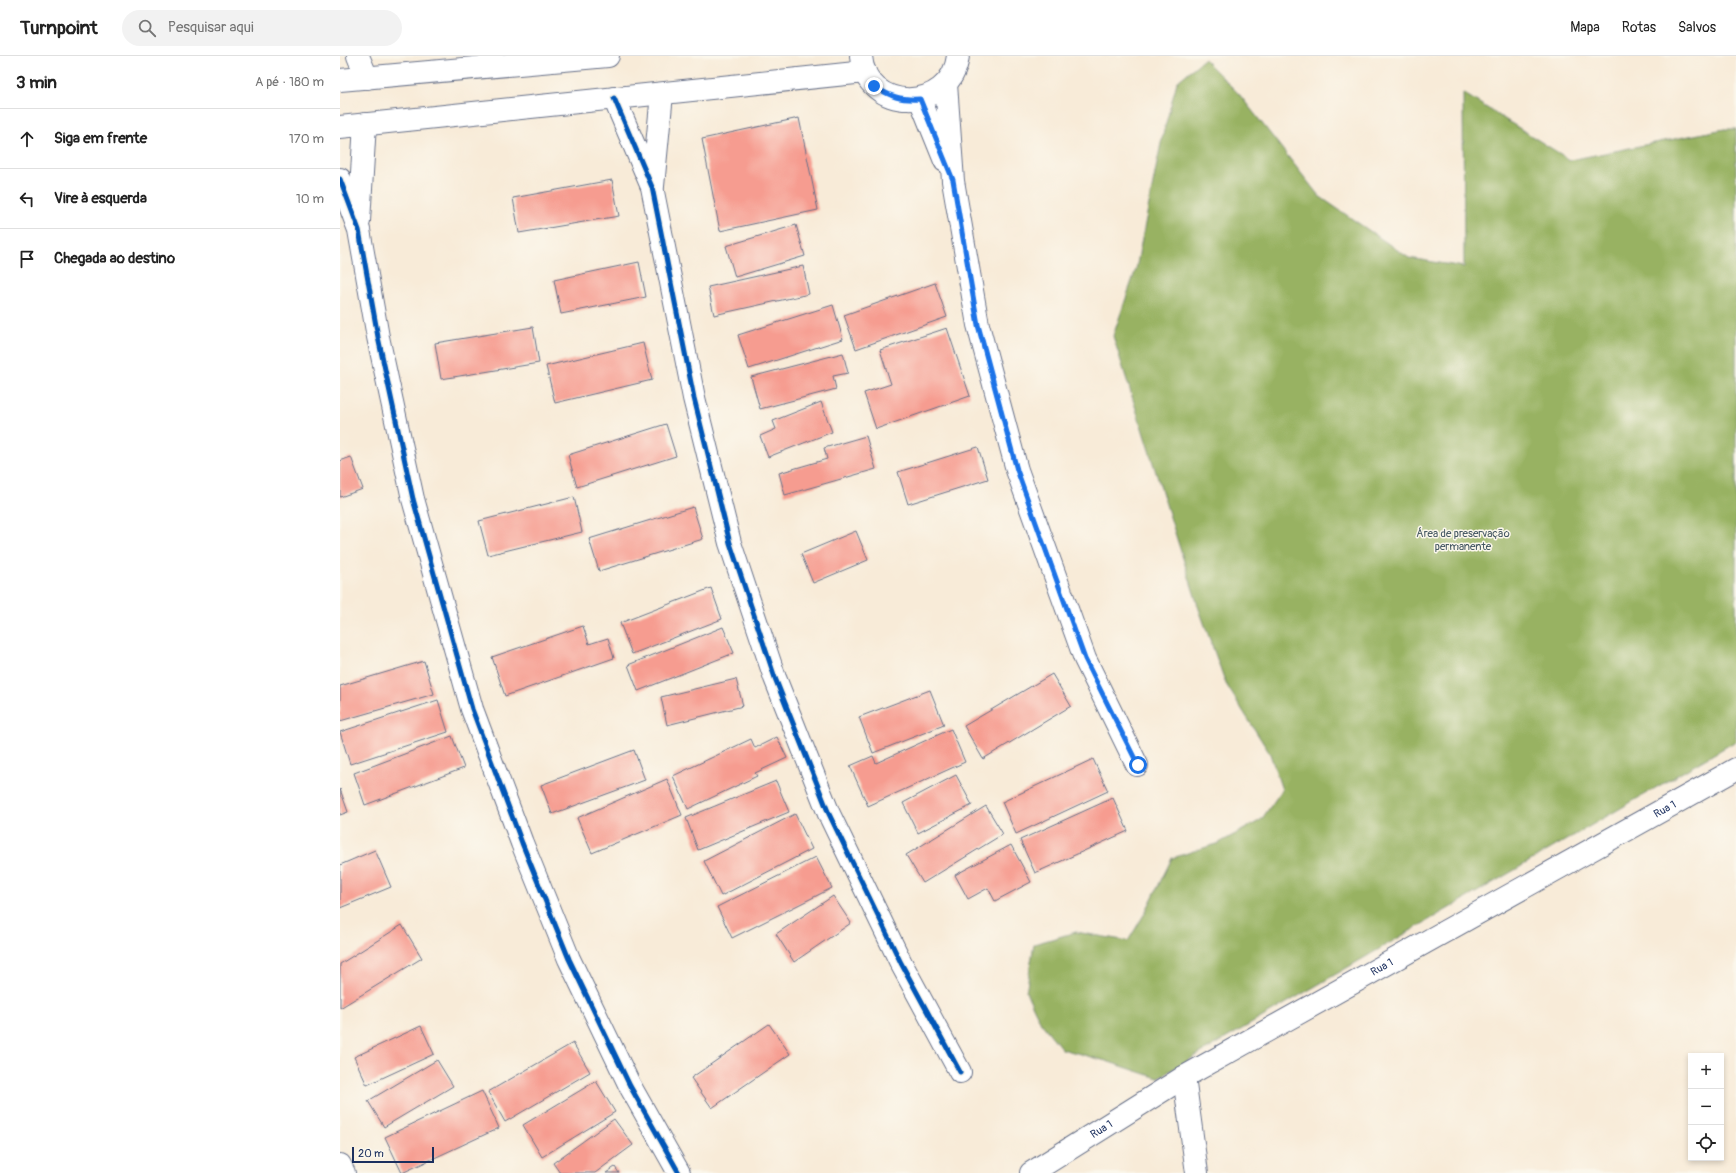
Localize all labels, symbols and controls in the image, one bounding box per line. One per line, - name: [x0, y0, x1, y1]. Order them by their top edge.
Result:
- search box: [122, 10, 402, 46]
- text: Turnpoint: [20, 16, 98, 40]
- icon: search: [136, 17, 158, 39]
- text: Pesquisar aqui: [168, 18, 254, 37]
- text: Mapa: [1570, 19, 1600, 36]
- text: Rotas: [1622, 19, 1656, 36]
- text: Salvos: [1678, 19, 1716, 36]
- text: 3 min: [16, 72, 57, 93]
- text: A pé · 180 m: [255, 74, 324, 90]
- route end: [865, 77, 883, 95]
- icon: ahead: [16, 128, 38, 150]
- text: Siga em frente: [54, 129, 147, 148]
- text: 170 m: [289, 131, 324, 147]
- icon: left: [16, 188, 38, 210]
- text: Vire à esquerda: [54, 189, 147, 208]
- text: 10 m: [296, 191, 324, 207]
- icon: arrive: [16, 248, 38, 270]
- text: Chegada ao destino: [54, 249, 175, 268]
- park label: Área de preservação permanente: [1416, 527, 1510, 553]
- route start: [1129, 756, 1147, 774]
- street label: Rua 1: [1651, 797, 1678, 820]
- street label: Rua 1: [1368, 955, 1395, 978]
- map controls: [1688, 1053, 1724, 1161]
- button: +: [1688, 1053, 1724, 1089]
- button: −: [1688, 1089, 1724, 1125]
- street label: Rua 1: [1088, 1117, 1115, 1141]
- button: locate: [1688, 1125, 1724, 1161]
- scale bar: [352, 1145, 434, 1164]
- text: 20 m: [358, 1147, 384, 1160]

